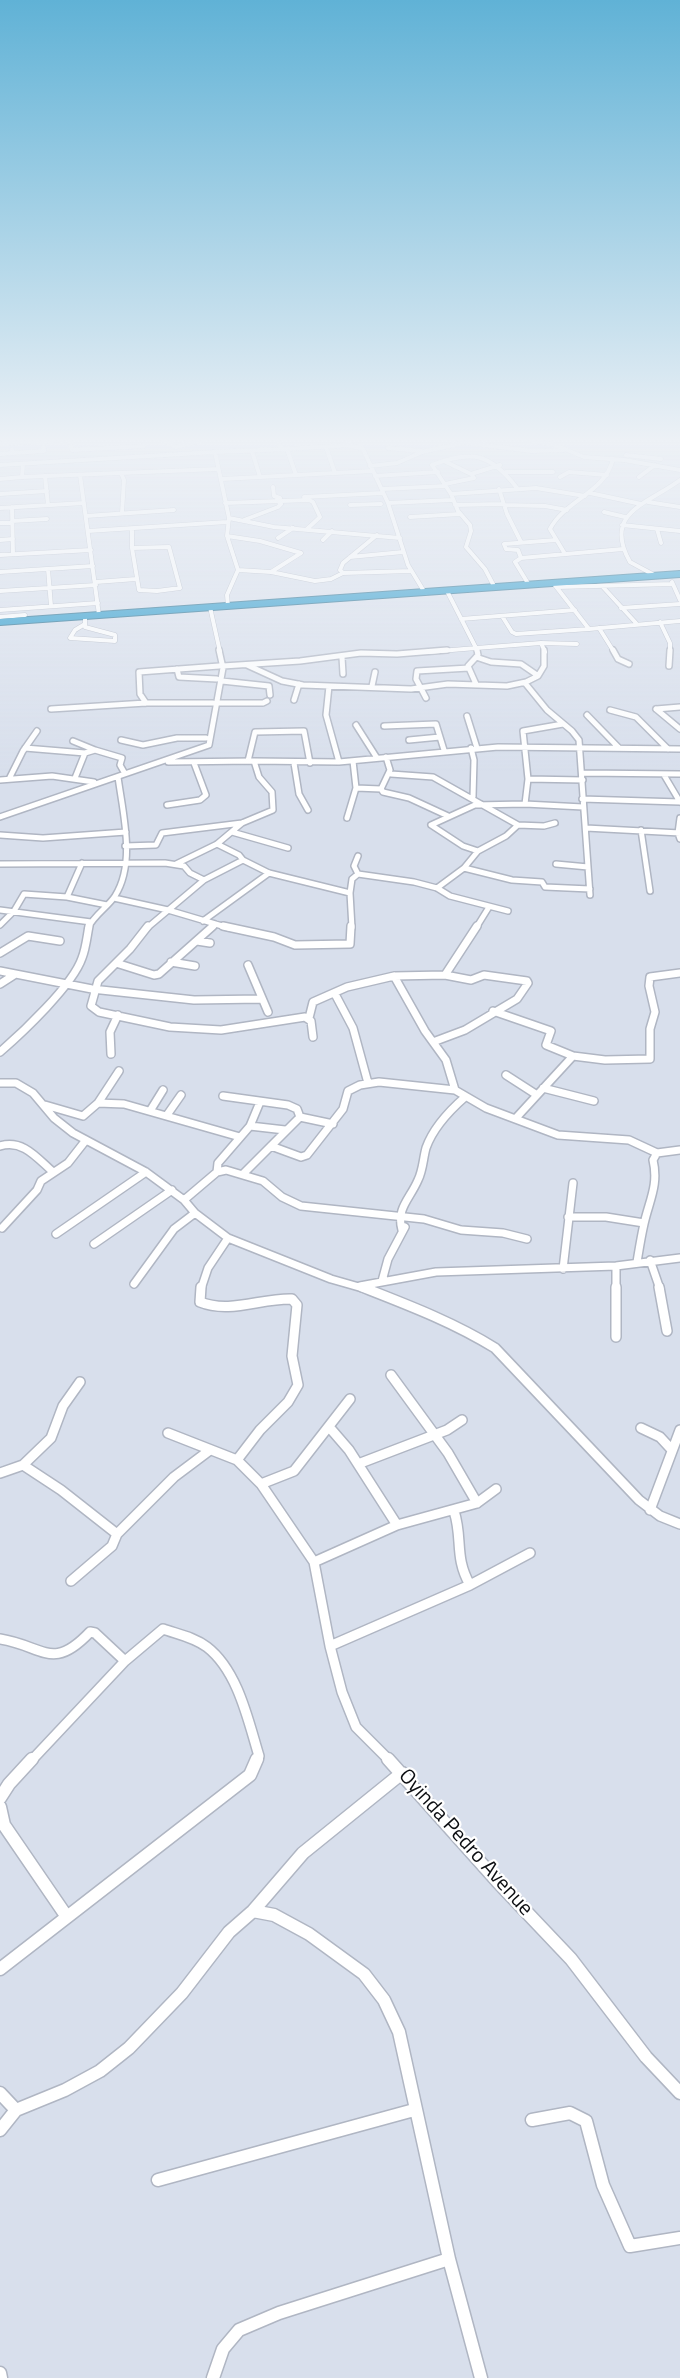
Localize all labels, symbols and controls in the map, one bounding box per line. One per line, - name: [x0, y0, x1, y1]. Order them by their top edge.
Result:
- street label: Oyinda Pedro Avenue: [393, 1764, 537, 1922]

